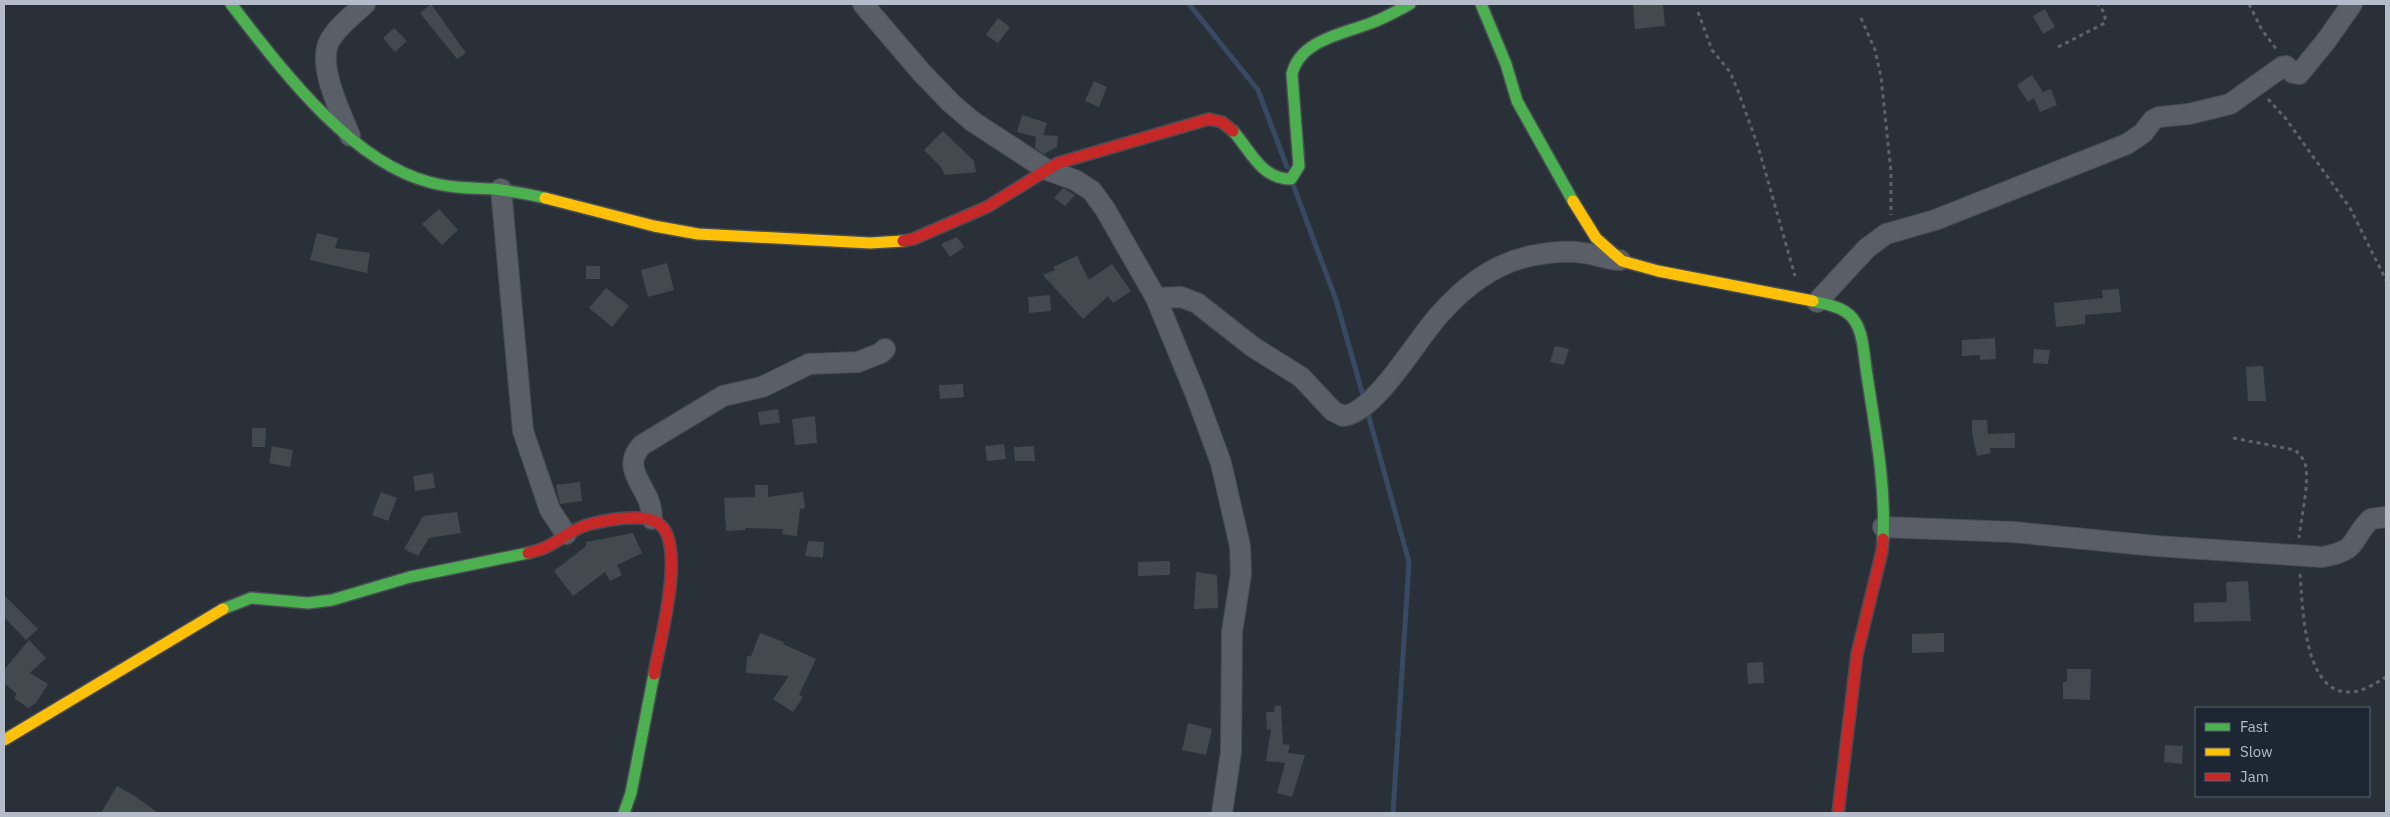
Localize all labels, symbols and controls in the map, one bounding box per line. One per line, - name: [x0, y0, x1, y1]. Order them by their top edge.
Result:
- legend: [2195, 707, 2370, 797]
- text: Fast: [2240, 717, 2268, 736]
- text: Slow: [2240, 742, 2273, 761]
- text: Jam: [2240, 767, 2269, 786]

